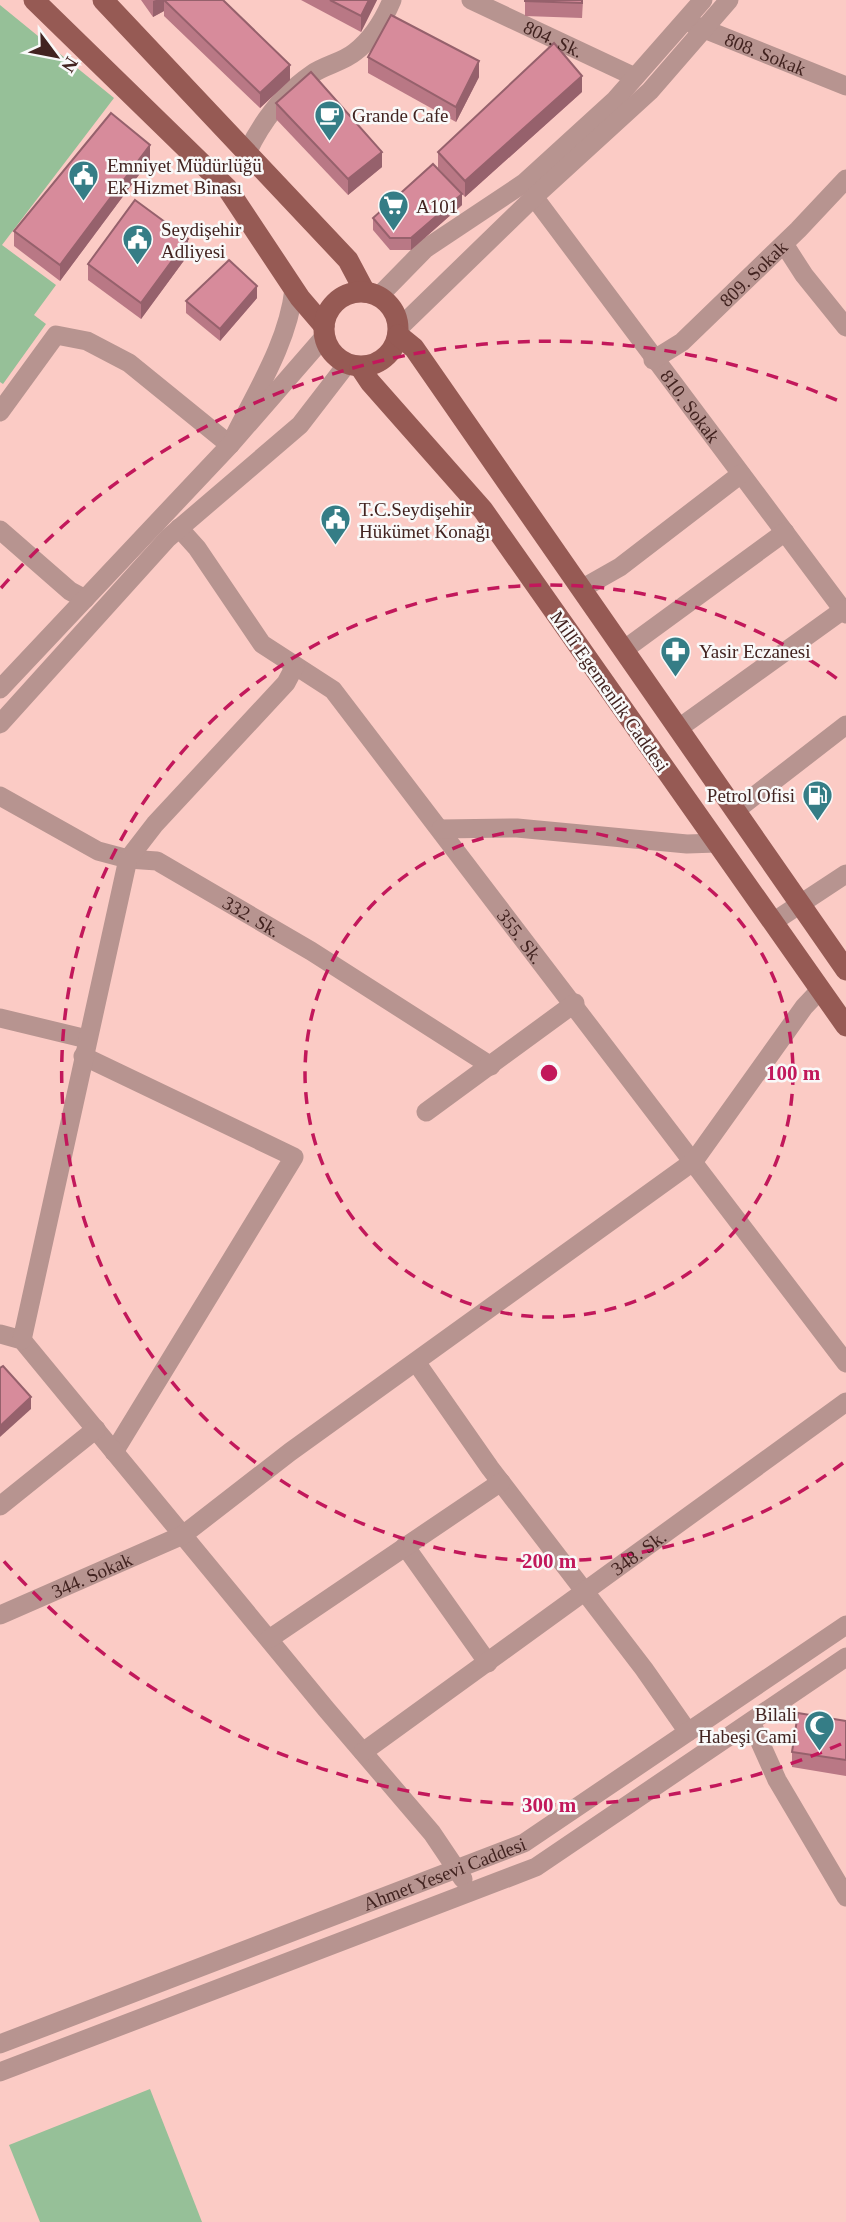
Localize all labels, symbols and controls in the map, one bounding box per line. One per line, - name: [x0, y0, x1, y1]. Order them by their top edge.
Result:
- street label: 804. Sk.: [520, 16, 586, 62]
- north arrow: [21, 21, 91, 91]
- street label: 808. Sokak: [722, 28, 809, 80]
- text: N: [57, 53, 83, 76]
- cafe icon: Grande Cafe: [312, 98, 346, 142]
- place label: Grande Cafe: [352, 105, 449, 126]
- place label: Emniyet Müdürlüğü Ek Hizmet Binası: [107, 155, 262, 198]
- public building icon: Emniyet Müdürlüğü Ek Hizmet Binası: [67, 159, 101, 203]
- supermarket icon: A101: [376, 189, 410, 233]
- place label: A101: [416, 196, 458, 217]
- place label: Seydişehir Adliyesi: [161, 219, 242, 262]
- public building icon: Seydişehir Adliyesi: [121, 223, 155, 267]
- street label: 809. Sokak: [715, 236, 792, 311]
- street label: 810. Sokak: [656, 366, 724, 447]
- place label: T.C.Seydişehir Hükümet Konağı: [359, 499, 490, 542]
- public building icon: T.C.Seydişehir Hükümet Konağı: [319, 503, 353, 547]
- street label: Millî Egemenlik Caddesi: [546, 607, 673, 776]
- pharmacy icon: Yasir Eczanesi: [659, 634, 693, 678]
- place label: Yasir Eczanesi: [699, 641, 811, 662]
- fuel station icon: Petrol Ofisi: [801, 778, 835, 822]
- place label: Petrol Ofisi: [707, 785, 795, 806]
- street label: 332. Sk.: [219, 892, 284, 942]
- street label: 355. Sk.: [493, 905, 548, 968]
- centre of rings: [537, 1061, 561, 1085]
- text: 100 m: [766, 1061, 821, 1085]
- street label: 348. Sk.: [607, 1526, 670, 1580]
- street label: 344. Sokak: [48, 1548, 136, 1602]
- text: 200 m: [522, 1549, 577, 1573]
- place label: Bilali Habeşi Cami: [698, 1704, 797, 1747]
- mosque icon: Bilali Habeşi Cami: [803, 1708, 837, 1752]
- text: 300 m: [522, 1793, 577, 1817]
- street label: Ahmet Yesevi Caddesi: [360, 1833, 529, 1915]

